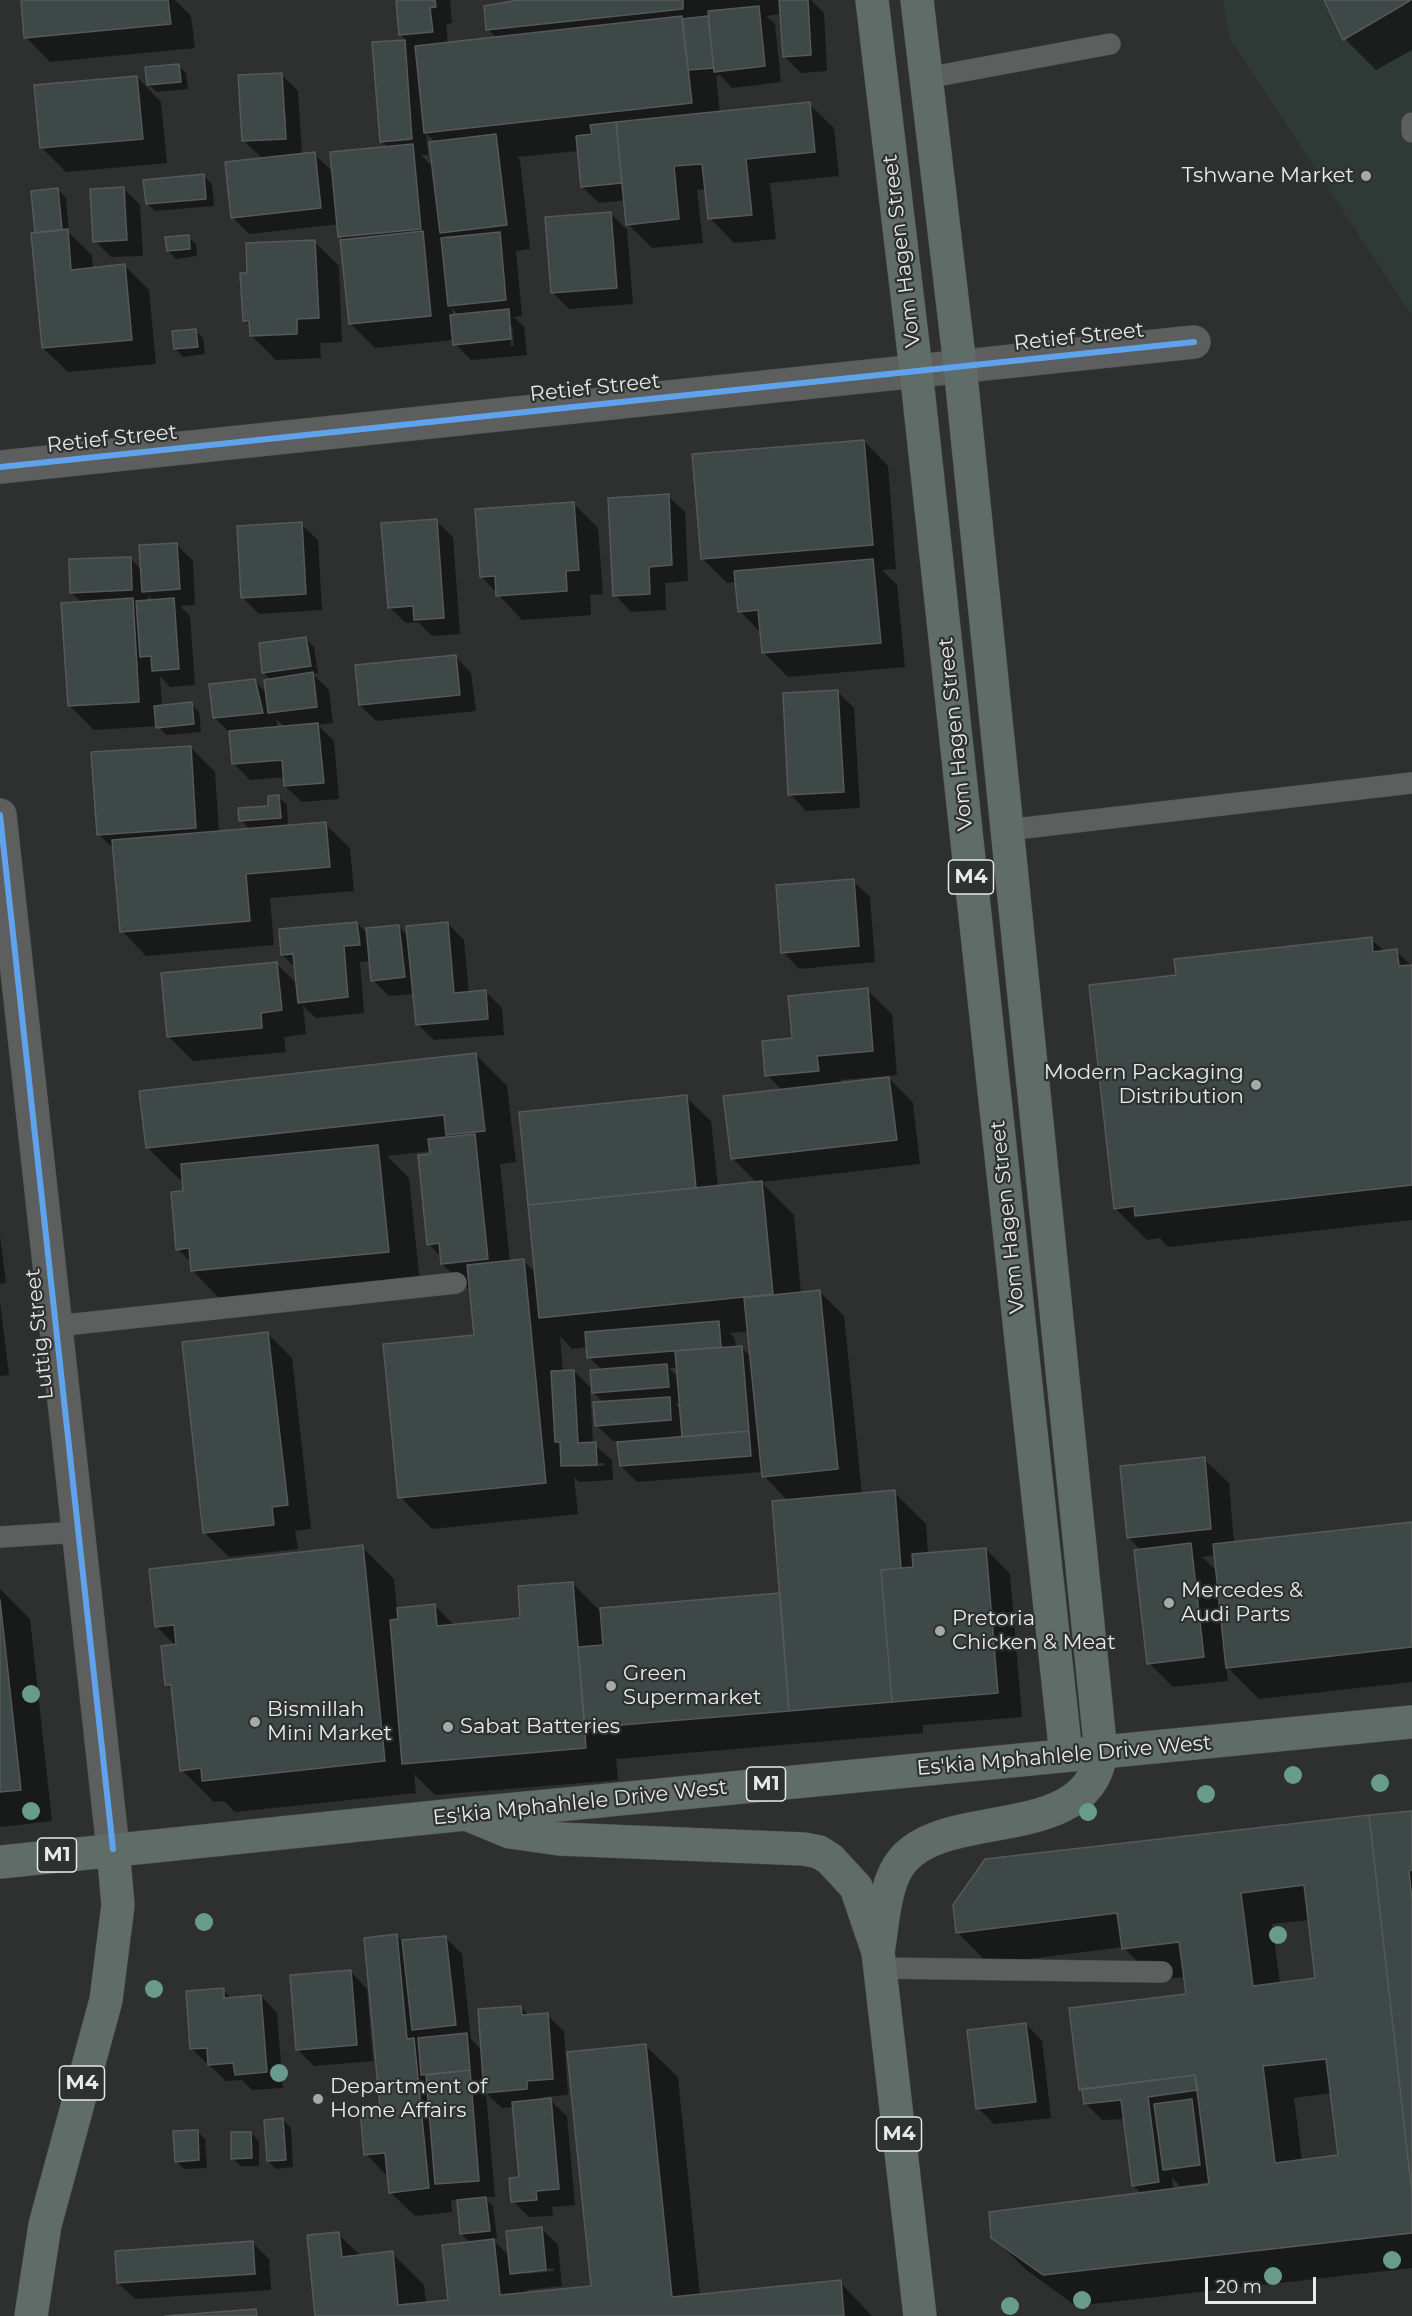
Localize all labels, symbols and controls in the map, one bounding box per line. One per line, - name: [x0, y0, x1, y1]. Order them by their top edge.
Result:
- street label: Vom Hagen Street: [878, 153, 926, 349]
- place label: Tshwane Market: [1182, 163, 1354, 189]
- marker: Tshwane Market: [1359, 169, 1373, 183]
- street label: Retief Street: [1013, 318, 1145, 356]
- street label: Retief Street: [529, 369, 661, 407]
- street label: Retief Street: [46, 420, 178, 458]
- street label: Vom Hagen Street: [933, 636, 979, 832]
- road number: M4: [948, 860, 994, 894]
- place label: Modern Packaging Distribution: [1044, 1060, 1244, 1110]
- marker: Modern Packaging Distribution: [1249, 1078, 1263, 1092]
- street label: Vom Hagen Street: [985, 1119, 1031, 1315]
- street label: Luttig Street: [21, 1267, 59, 1401]
- place label: Mercedes & Audi Parts: [1181, 1578, 1303, 1628]
- marker: Mercedes & Audi Parts: [1162, 1596, 1176, 1610]
- place label: Pretoria Chicken & Meat: [952, 1606, 1116, 1656]
- marker: Pretoria Chicken & Meat: [933, 1624, 947, 1638]
- place label: Green Supermarket: [623, 1661, 761, 1711]
- marker: Green Supermarket: [604, 1679, 618, 1693]
- place label: Bismillah Mini Market: [267, 1697, 392, 1747]
- place label: Sabat Batteries: [460, 1714, 620, 1740]
- marker: Bismillah Mini Market: [248, 1715, 262, 1729]
- marker: Sabat Batteries: [441, 1720, 455, 1734]
- street label: Es'kia Mphahlele Drive West: [916, 1731, 1212, 1781]
- road number: M1: [746, 1767, 786, 1801]
- street label: Es'kia Mphahlele Drive West: [432, 1775, 728, 1831]
- road number: M1: [38, 1838, 76, 1872]
- road number: M4: [60, 2066, 104, 2100]
- place label: Department of Home Affairs: [330, 2074, 487, 2124]
- marker: Department of Home Affairs: [311, 2092, 325, 2106]
- road number: M4: [876, 2117, 922, 2151]
- scale bar: [1208, 2265, 1319, 2303]
- text: 20 m: [1216, 2276, 1262, 2298]

